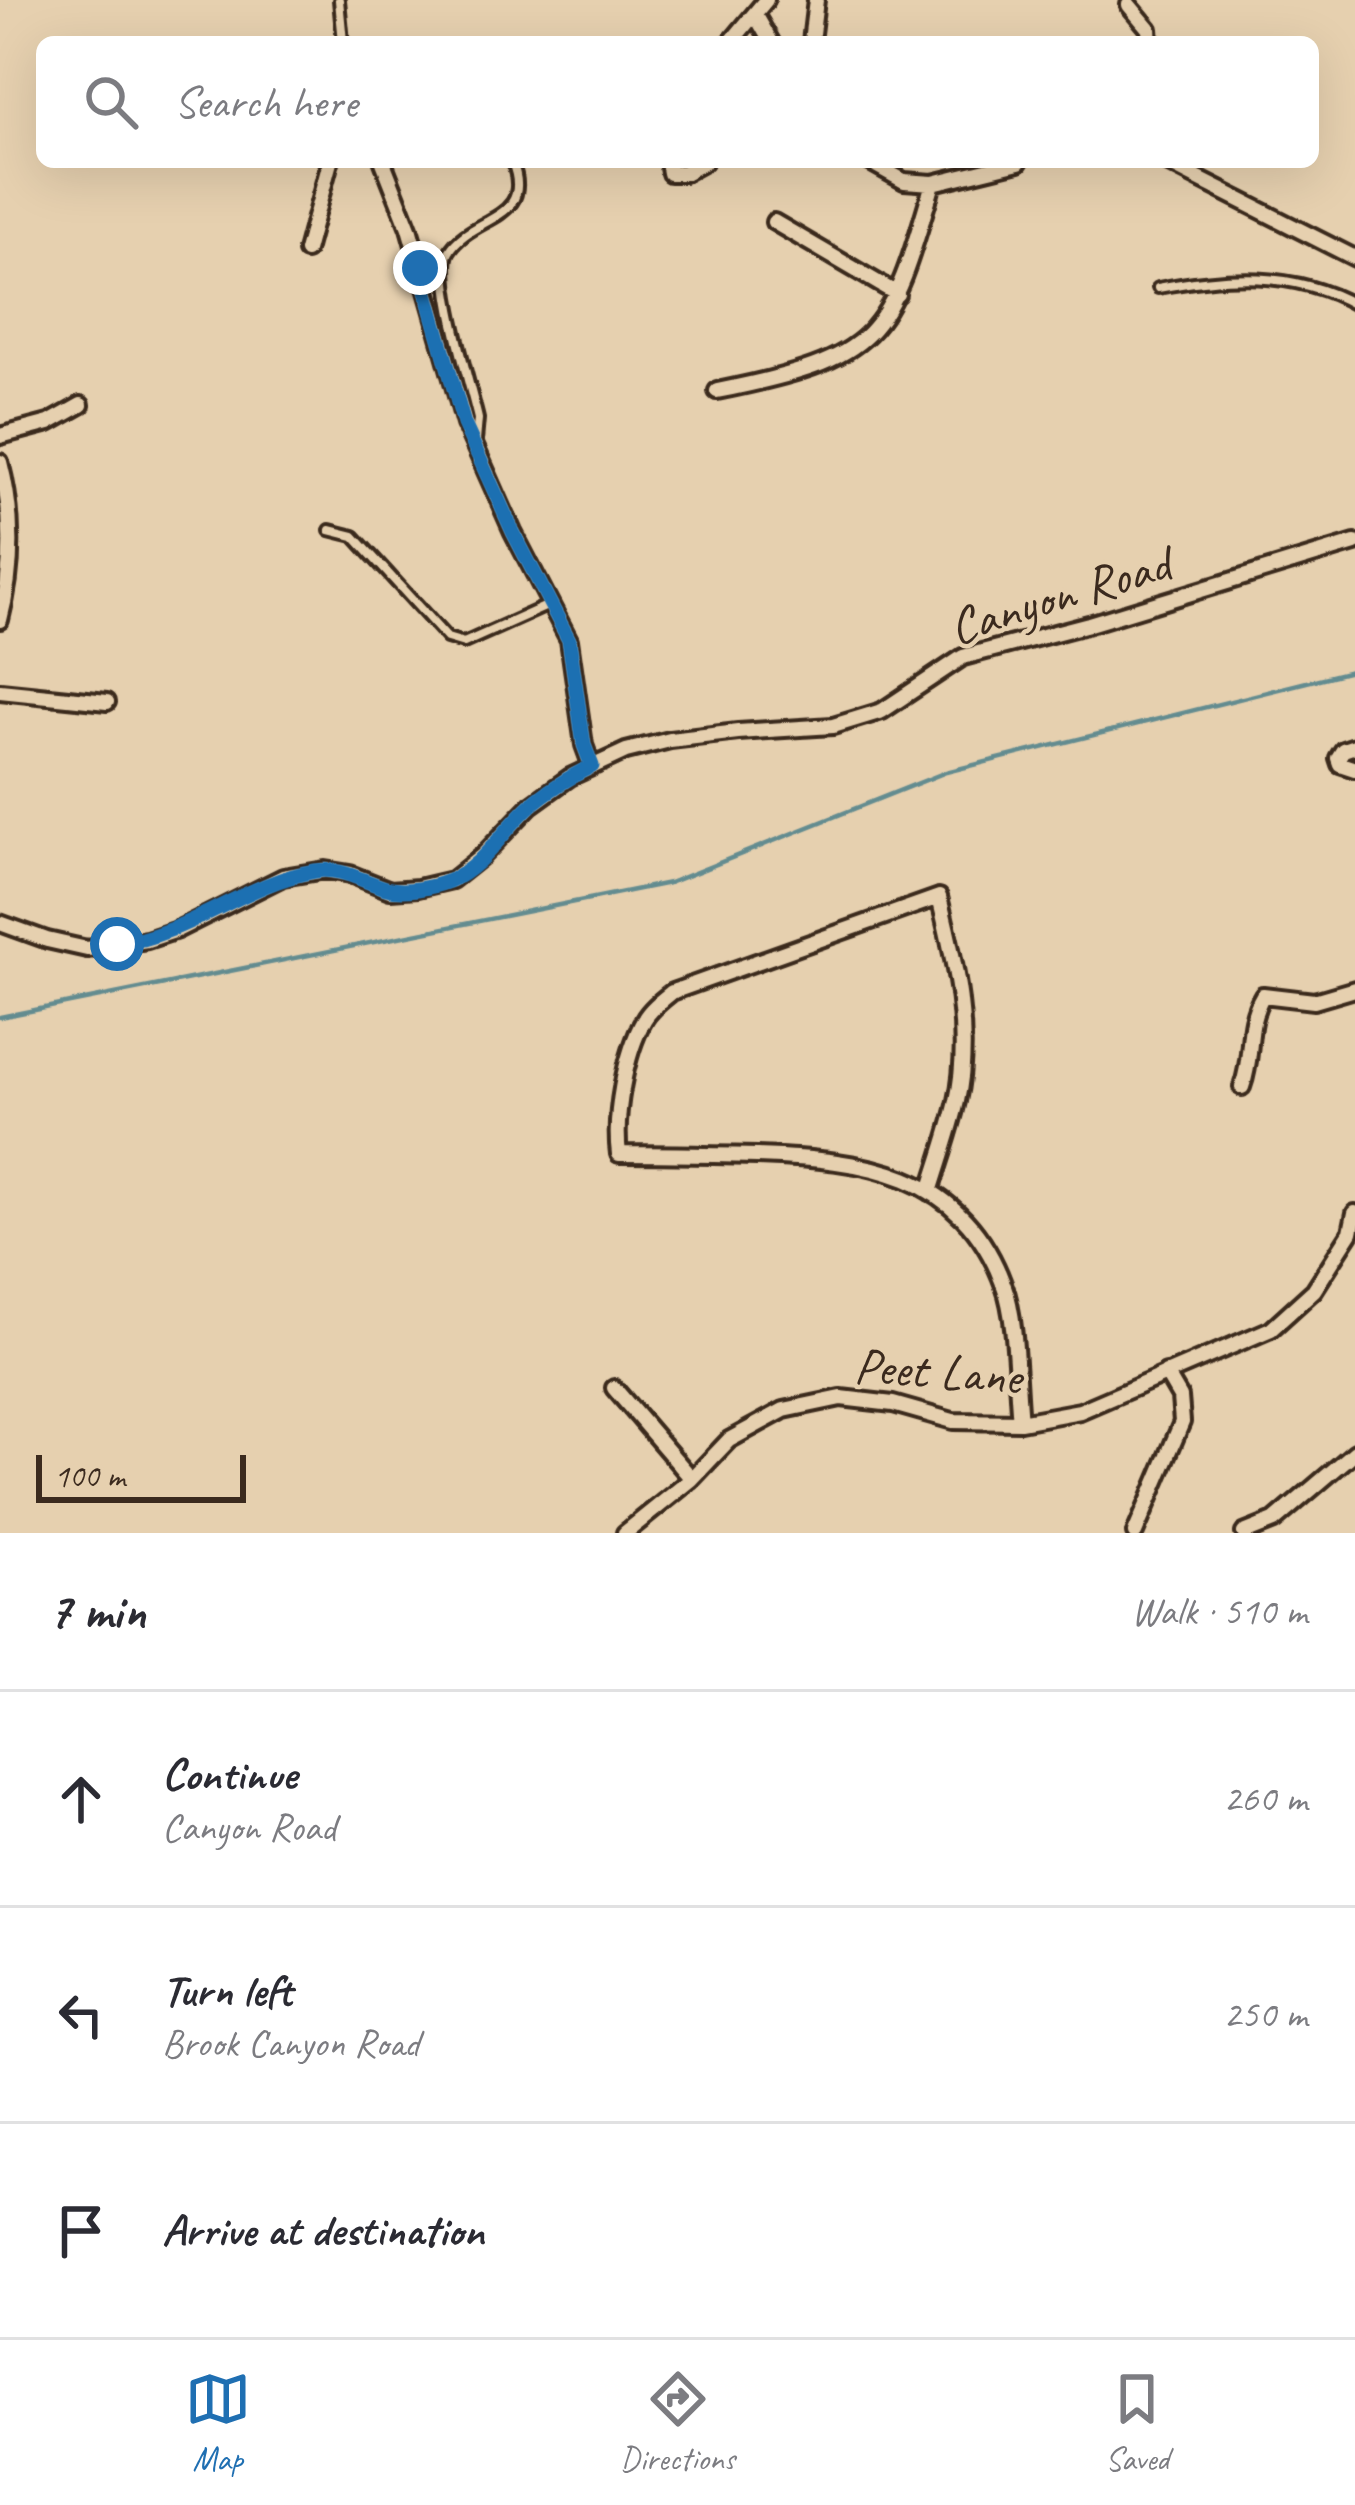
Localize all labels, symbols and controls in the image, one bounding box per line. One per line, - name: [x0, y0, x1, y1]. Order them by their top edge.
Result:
- search box: [36, 36, 1319, 168]
- icon: search: [78, 69, 144, 135]
- text: Search here: [174, 74, 357, 131]
- route end: [393, 241, 447, 295]
- street label: Canyon Road: [941, 529, 1184, 659]
- route start: [90, 917, 144, 971]
- street label: Peet Lane: [852, 1333, 1027, 1409]
- scale bar: [36, 1449, 246, 1502]
- text: 100 m: [54, 1455, 125, 1497]
- text: 7 min: [48, 1579, 146, 1643]
- text: Walk · 510 m: [1131, 1587, 1307, 1636]
- text: Continue: [162, 1746, 296, 1803]
- icon: ahead: [48, 1766, 114, 1832]
- text: 260 m: [1223, 1774, 1307, 1823]
- text: Canyon Road: [162, 1803, 336, 1852]
- text: Turn left: [162, 1962, 292, 2019]
- icon: left: [48, 1982, 114, 2048]
- text: 250 m: [1223, 1990, 1307, 2039]
- text: Brook Canyon Road: [162, 2019, 420, 2068]
- icon: arrive: [48, 2198, 114, 2264]
- text: Arrive at destination: [162, 2202, 484, 2259]
- tab: Map: [185, 2366, 251, 2480]
- tab: Directions: [620, 2366, 735, 2480]
- tab: Saved: [1104, 2366, 1170, 2480]

